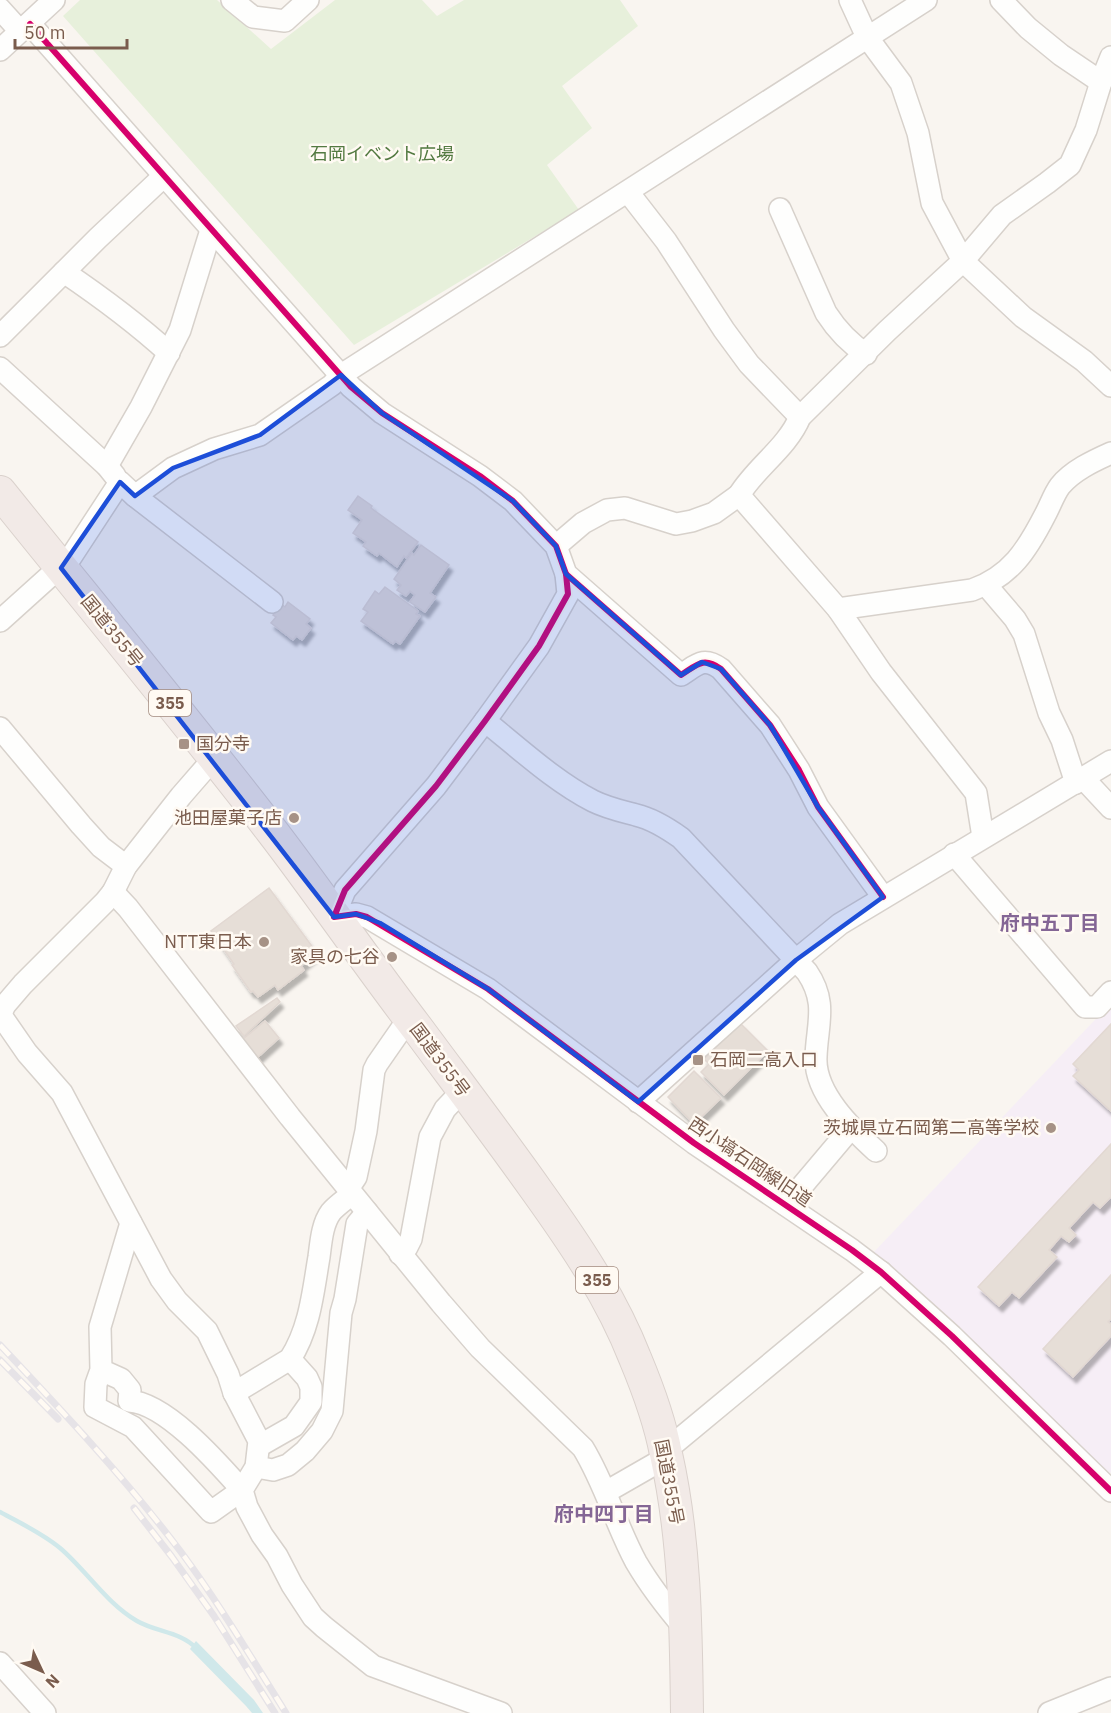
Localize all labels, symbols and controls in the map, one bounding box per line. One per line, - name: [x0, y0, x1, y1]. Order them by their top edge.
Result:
- scale bar: [15, 12, 128, 50]
- text: 50 m: [24, 21, 66, 44]
- park label: 石岡イベント広場: [310, 142, 454, 165]
- street label: 国道355号: [76, 590, 149, 671]
- road number: 355: [149, 690, 191, 716]
- place label: 国分寺: [196, 732, 250, 755]
- marker: 国分寺: [177, 737, 191, 751]
- place label: 池田屋菓子店: [174, 806, 282, 829]
- marker: 池田屋菓子店: [287, 811, 301, 825]
- district label: 府中五丁目: [1000, 909, 1100, 936]
- place label: NTT東日本: [164, 930, 252, 953]
- marker: NTT東日本: [257, 935, 271, 949]
- place label: 家具の七谷: [290, 945, 380, 968]
- marker: 家具の七谷: [385, 950, 399, 964]
- street label: 国道355号: [405, 1018, 476, 1101]
- place label: 石岡二高入口: [710, 1048, 818, 1071]
- marker: 石岡二高入口: [691, 1053, 705, 1067]
- street label: 西小塙石岡線旧道: [684, 1112, 816, 1211]
- place label: 茨城県立石岡第二高等学校: [823, 1116, 1039, 1139]
- marker: 茨城県立石岡第二高等学校: [1044, 1121, 1058, 1135]
- road number: 355: [576, 1267, 618, 1293]
- street label: 国道355号: [650, 1437, 689, 1527]
- district label: 府中四丁目: [554, 1500, 654, 1527]
- north arrow: [12, 1641, 72, 1701]
- text: N: [42, 1670, 64, 1693]

